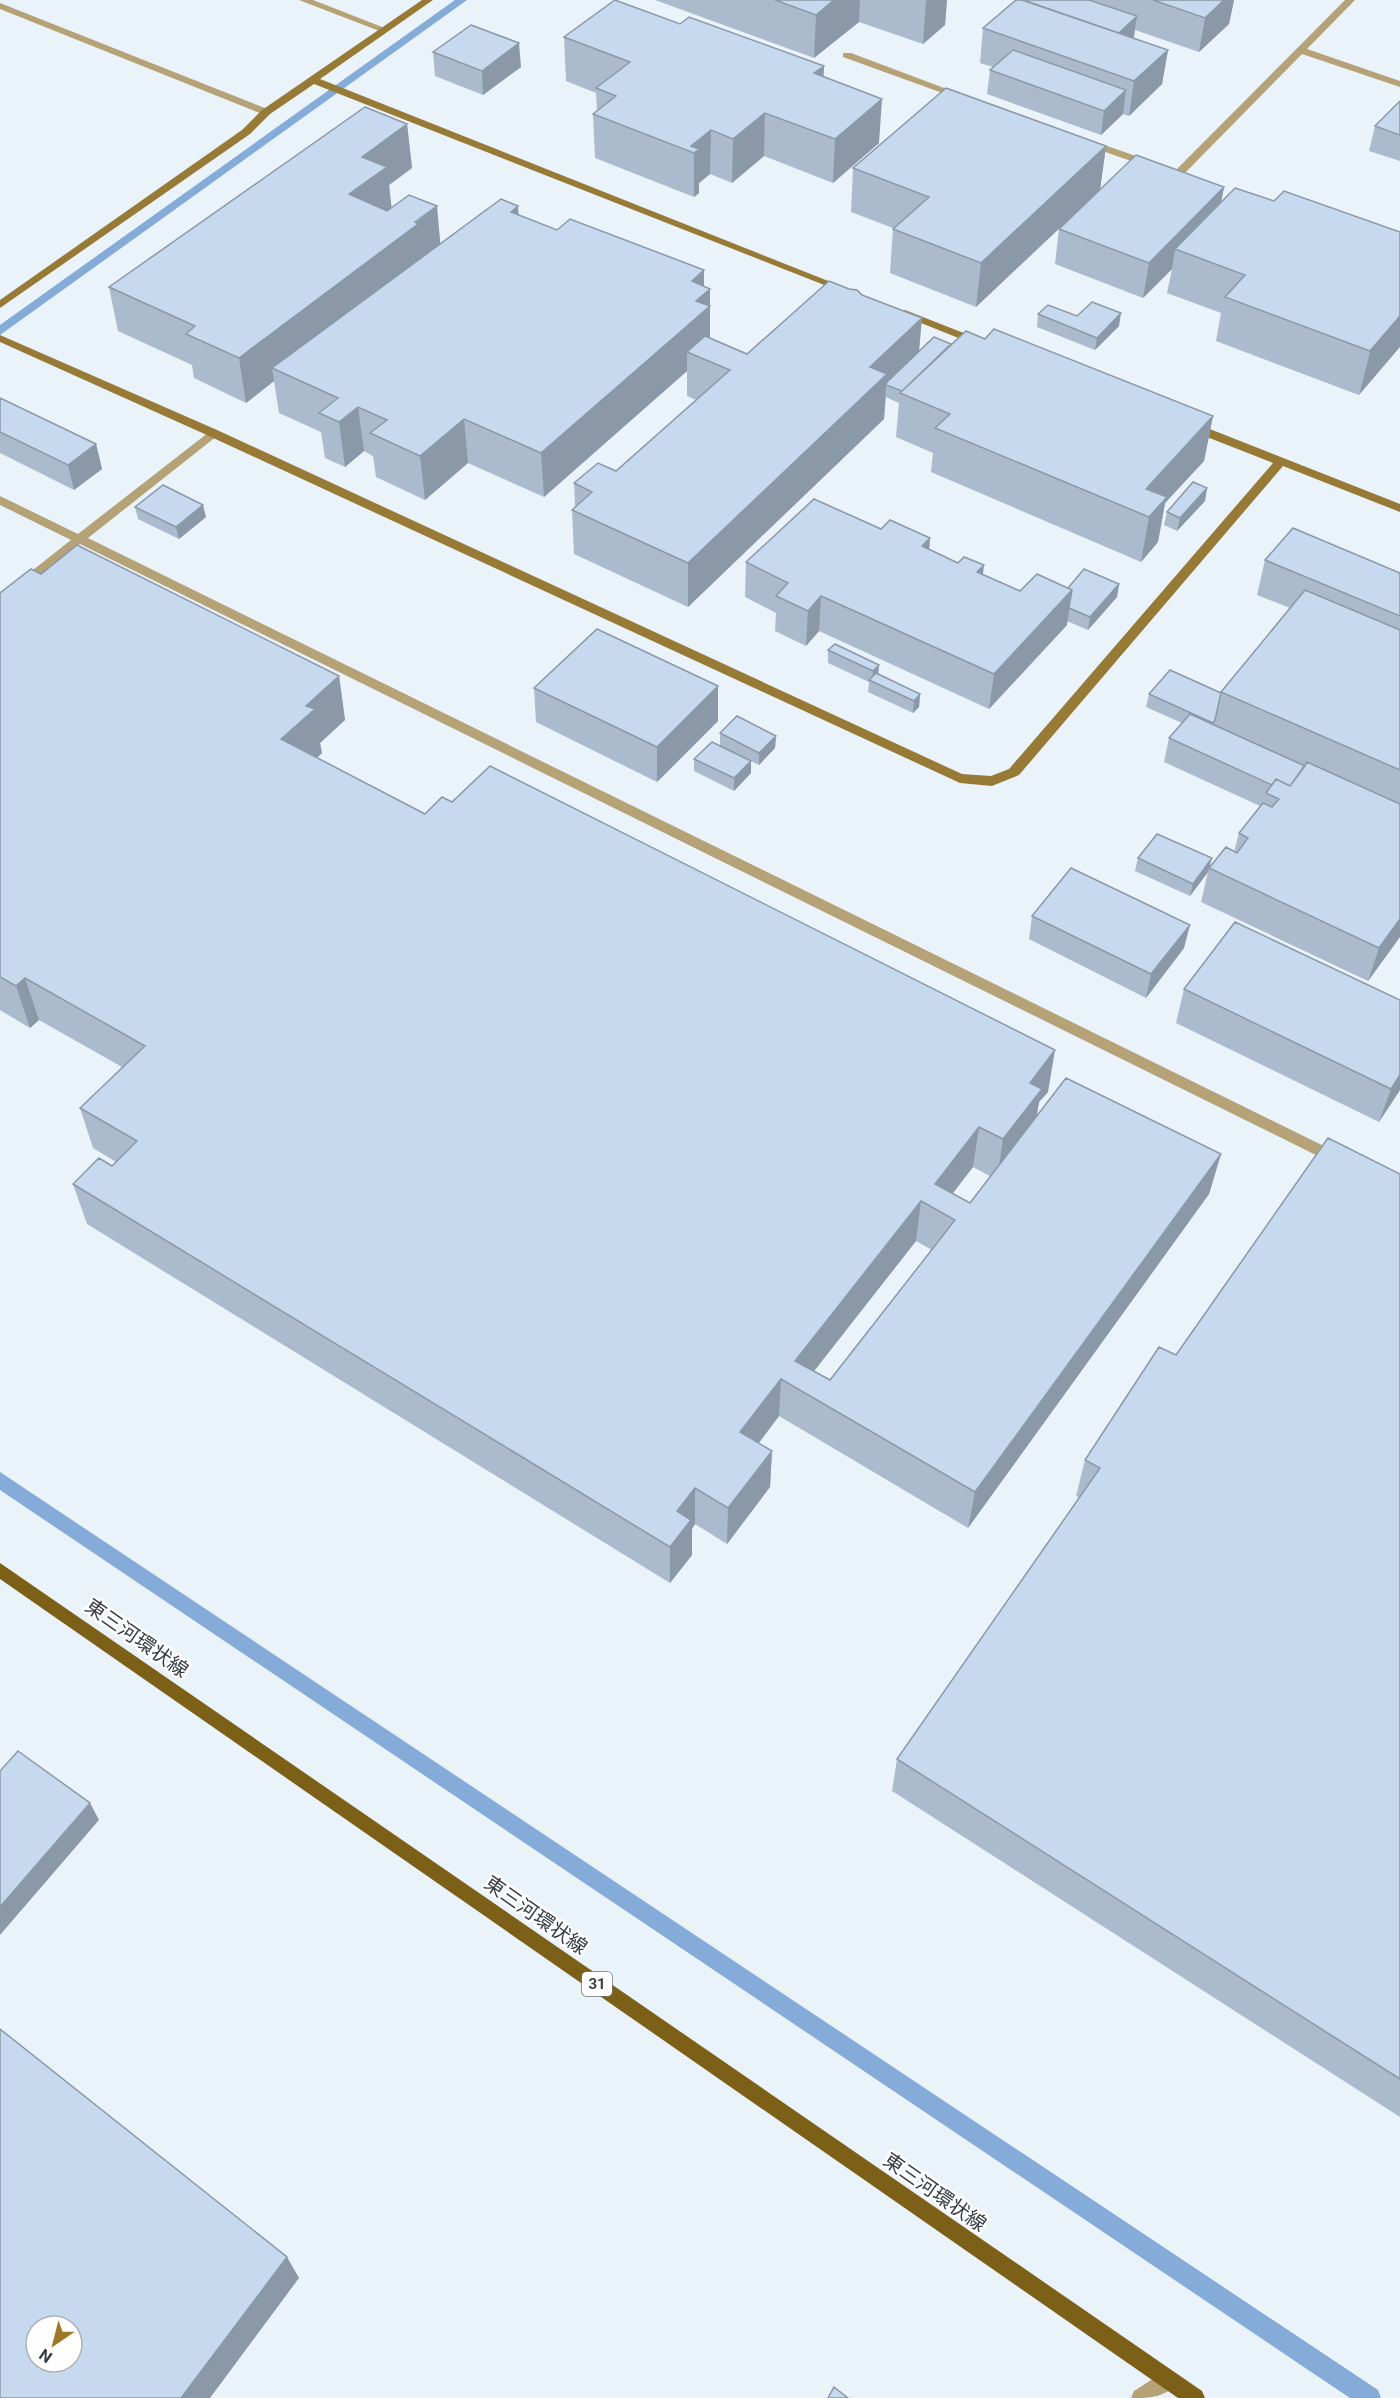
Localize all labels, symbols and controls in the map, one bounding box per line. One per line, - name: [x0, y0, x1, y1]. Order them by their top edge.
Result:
- street label: 東三河環状線: [81, 1594, 193, 1682]
- street label: 東三河環状線: [480, 1871, 592, 1959]
- road number: 31: [582, 1972, 612, 1996]
- street label: 東三河環状線: [879, 2148, 991, 2236]
- north arrow: [24, 2314, 84, 2374]
- text: N: [36, 2345, 56, 2367]

